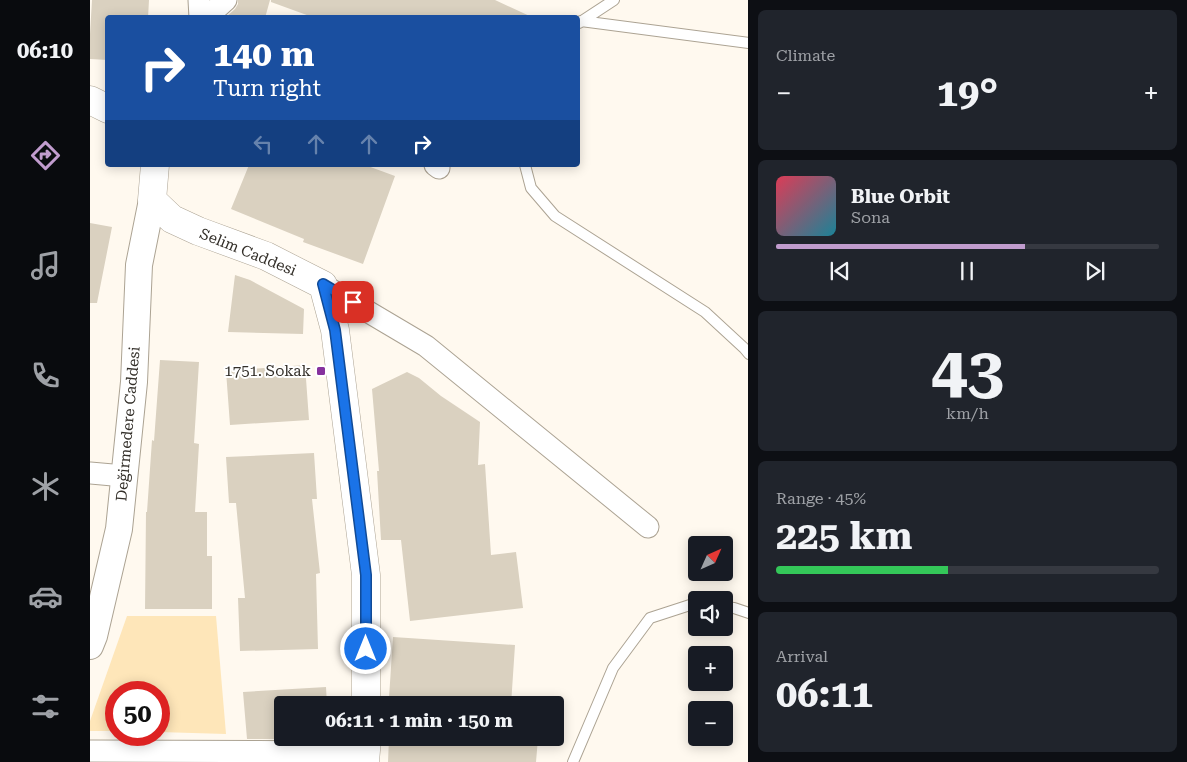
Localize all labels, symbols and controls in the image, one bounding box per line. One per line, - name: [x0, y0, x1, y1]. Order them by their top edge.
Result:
- text: 140 m: [213, 34, 314, 75]
- icon: right: [130, 35, 195, 100]
- text: 06:10: [17, 38, 73, 63]
- text: Climate: [776, 46, 835, 65]
- text: 19°: [937, 71, 998, 115]
- text: Turn right: [213, 76, 321, 101]
- text: −: [776, 77, 792, 110]
- text: +: [1143, 77, 1159, 110]
- icon: left: [249, 130, 277, 158]
- icon: ahead: [302, 130, 330, 158]
- icon: ahead: [355, 130, 383, 158]
- icon: right: [408, 130, 436, 158]
- icon: directions: [28, 138, 63, 173]
- text: Blue Orbit: [851, 185, 950, 208]
- text: Sona: [851, 208, 890, 227]
- street label: Selim Caddesi: [197, 224, 299, 280]
- icon: music: [28, 248, 63, 283]
- icon: previous: [826, 257, 854, 285]
- icon: pause: [953, 257, 981, 285]
- icon: next: [1081, 257, 1109, 285]
- pin: [332, 281, 374, 323]
- icon: arrive: [339, 288, 367, 316]
- text: 43: [931, 333, 1004, 409]
- street label: Değirmedere Caddesi: [112, 346, 144, 502]
- icon: phone: [28, 358, 63, 393]
- place label: 1751. Sokak: [224, 362, 311, 380]
- marker: 1751. Sokak: [315, 365, 327, 377]
- text: km/h: [946, 404, 989, 423]
- icon: climate: [28, 469, 63, 504]
- text: Range · 45%: [776, 489, 866, 508]
- text: 225 km: [776, 514, 912, 558]
- north arrow: [688, 536, 732, 581]
- map controls: [688, 536, 733, 746]
- icon: car: [28, 579, 63, 614]
- button: sound: [688, 591, 733, 636]
- position arrow: [339, 622, 391, 674]
- button: +: [688, 646, 733, 691]
- text: Arrival: [776, 647, 828, 666]
- text: 06:11: [776, 672, 873, 716]
- speed limit sign: 50: [105, 681, 170, 746]
- icon: filters: [28, 689, 63, 724]
- button: −: [688, 701, 733, 746]
- text: 06:11 · 1 min · 150 m: [325, 709, 513, 732]

